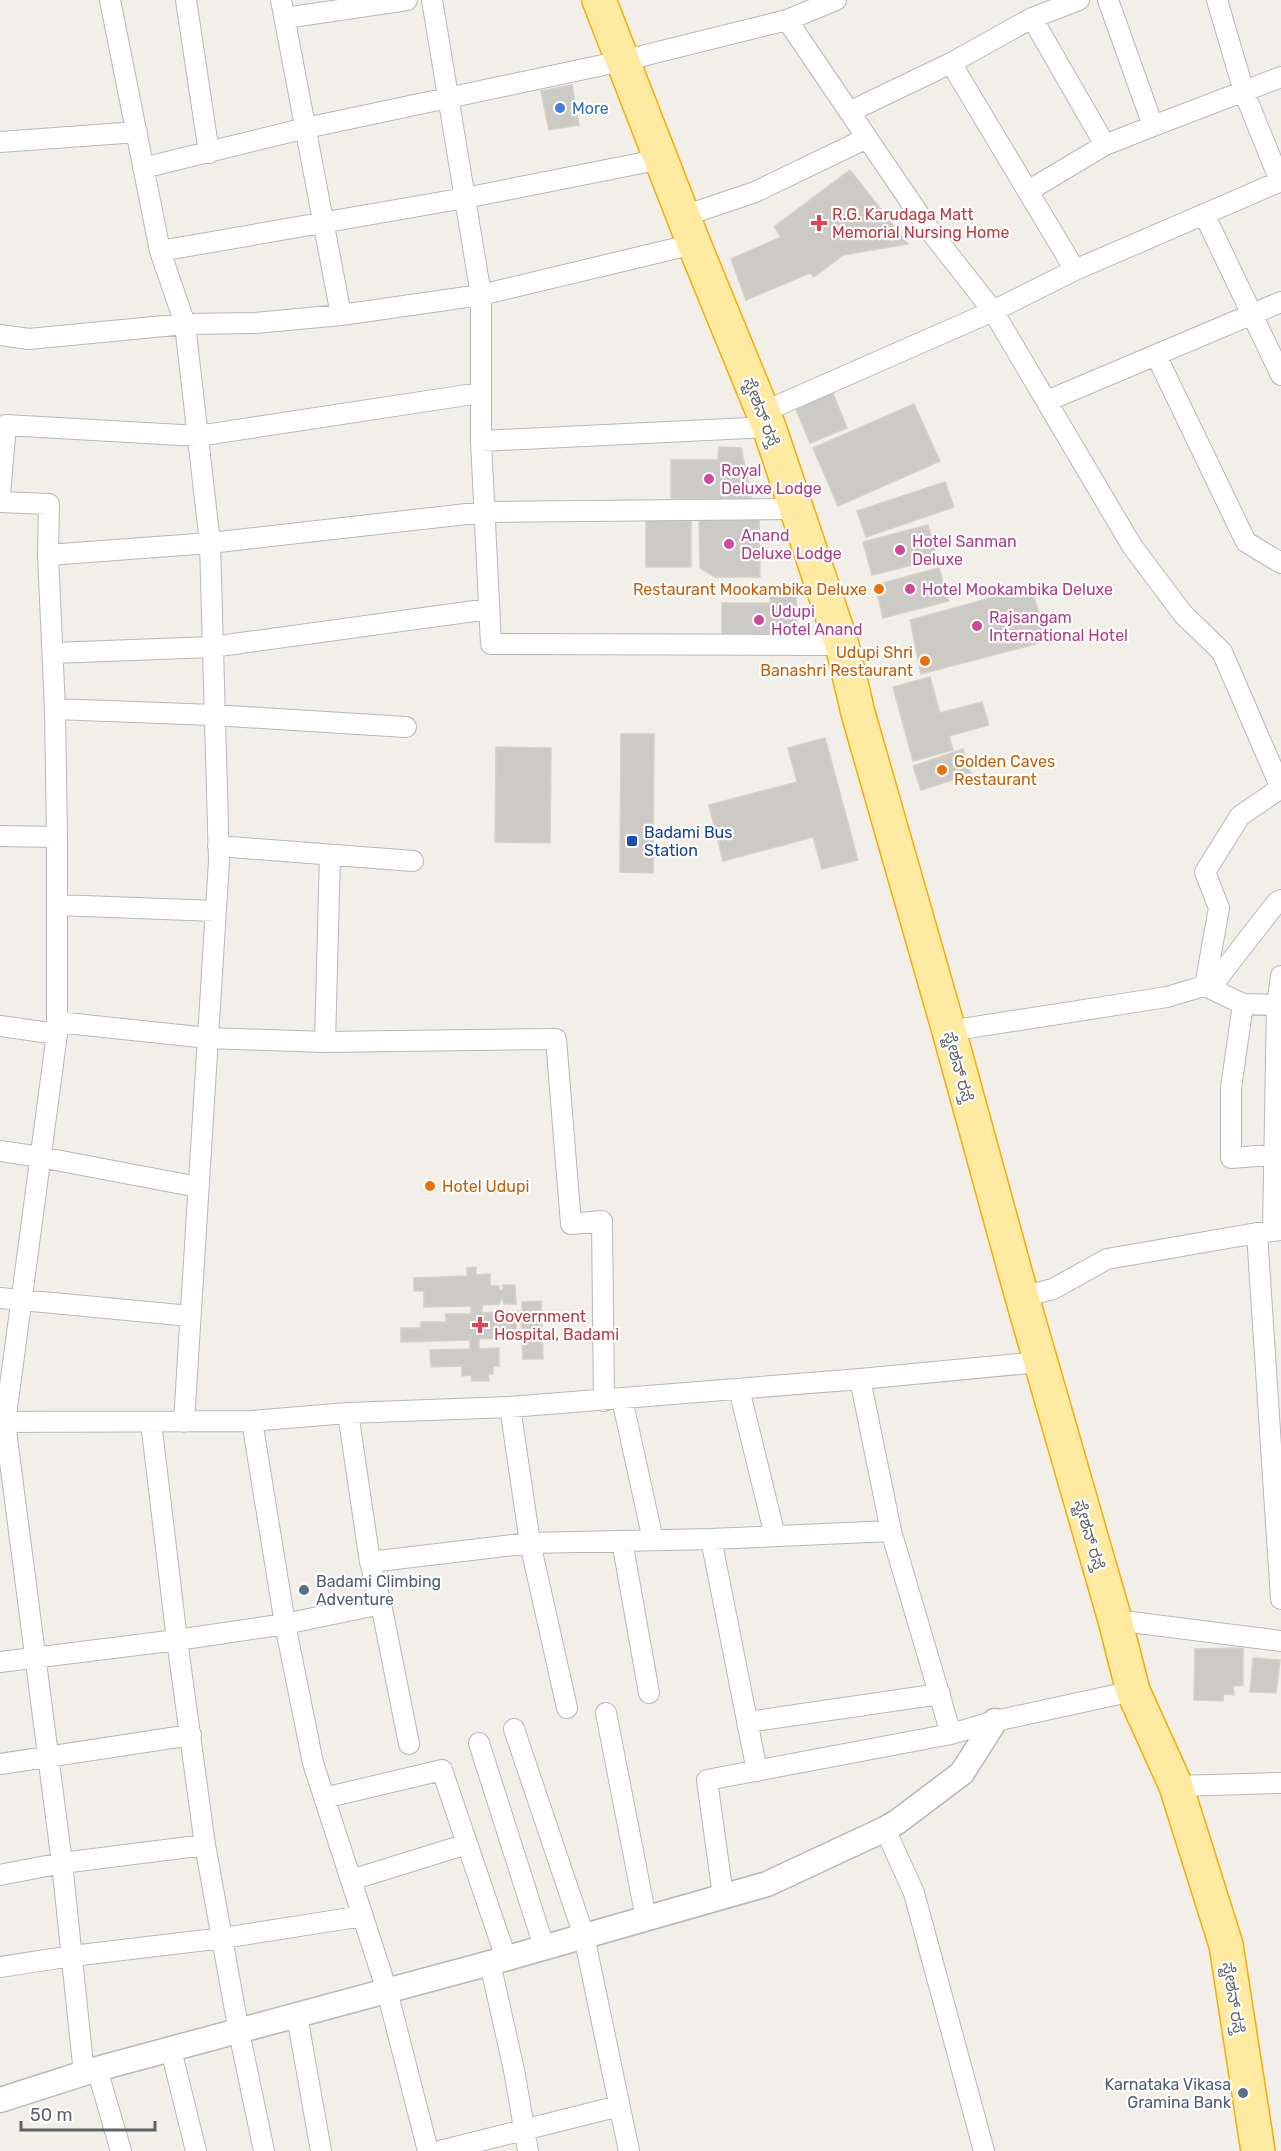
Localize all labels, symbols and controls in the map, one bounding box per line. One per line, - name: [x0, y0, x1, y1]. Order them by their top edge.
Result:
- place label: More: [572, 99, 609, 118]
- marker: More: [553, 101, 567, 115]
- place label: R.G. Karudaga Matt Memorial Nursing Home: [832, 205, 1010, 242]
- marker: R.G. Karudaga Matt Memorial Nursing Home: [810, 214, 828, 232]
- street label: ಸ್ಟೇಶನ್ ರಸ್ತೆ: [738, 375, 784, 451]
- place label: Royal Deluxe Lodge: [721, 461, 822, 498]
- marker: Royal Deluxe Lodge: [702, 472, 716, 486]
- place label: Anand Deluxe Lodge: [741, 526, 842, 563]
- place label: Hotel Sanman Deluxe: [912, 532, 1017, 569]
- marker: Anand Deluxe Lodge: [722, 537, 736, 551]
- marker: Hotel Sanman Deluxe: [893, 543, 907, 557]
- place label: Restaurant Mookambika Deluxe: [633, 580, 867, 599]
- place label: Hotel Mookambika Deluxe: [922, 580, 1113, 599]
- marker: Restaurant Mookambika Deluxe: [872, 582, 886, 596]
- marker: Hotel Mookambika Deluxe: [903, 582, 917, 596]
- place label: Udupi Hotel Anand: [771, 602, 863, 639]
- place label: Rajsangam International Hotel: [989, 608, 1128, 645]
- marker: Udupi Hotel Anand: [752, 613, 766, 627]
- marker: Rajsangam International Hotel: [970, 619, 984, 633]
- place label: Udupi Shri Banashri Restaurant: [760, 643, 913, 680]
- marker: Udupi Shri Banashri Restaurant: [918, 654, 932, 668]
- place label: Golden Caves Restaurant: [954, 752, 1055, 789]
- marker: Golden Caves Restaurant: [935, 763, 949, 777]
- place label: Badami Bus Station: [644, 823, 732, 860]
- marker: Badami Bus Station: [625, 834, 639, 848]
- street label: ಸ್ಟೇಶನ್ ರಸ್ತೆ: [938, 1030, 977, 1106]
- place label: Hotel Udupi: [442, 1177, 529, 1196]
- marker: Hotel Udupi: [423, 1179, 437, 1193]
- place label: Government Hospital, Badami: [494, 1307, 619, 1344]
- marker: Government Hospital, Badami: [471, 1316, 489, 1334]
- street label: ಸ್ಟೇಶನ್ ರಸ್ತೆ: [1068, 1498, 1109, 1574]
- place label: Badami Climbing Adventure: [316, 1572, 441, 1609]
- marker: Badami Climbing Adventure: [297, 1583, 311, 1597]
- street label: ಸ್ಟೇಶನ್ ರಸ್ತೆ: [1216, 1961, 1249, 2037]
- place label: Karnataka Vikasa Gramina Bank: [1104, 2075, 1232, 2112]
- marker: Karnataka Vikasa Gramina Bank: [1236, 2086, 1250, 2100]
- scale bar: [21, 2094, 154, 2132]
- text: 50 m: [30, 2104, 73, 2126]

